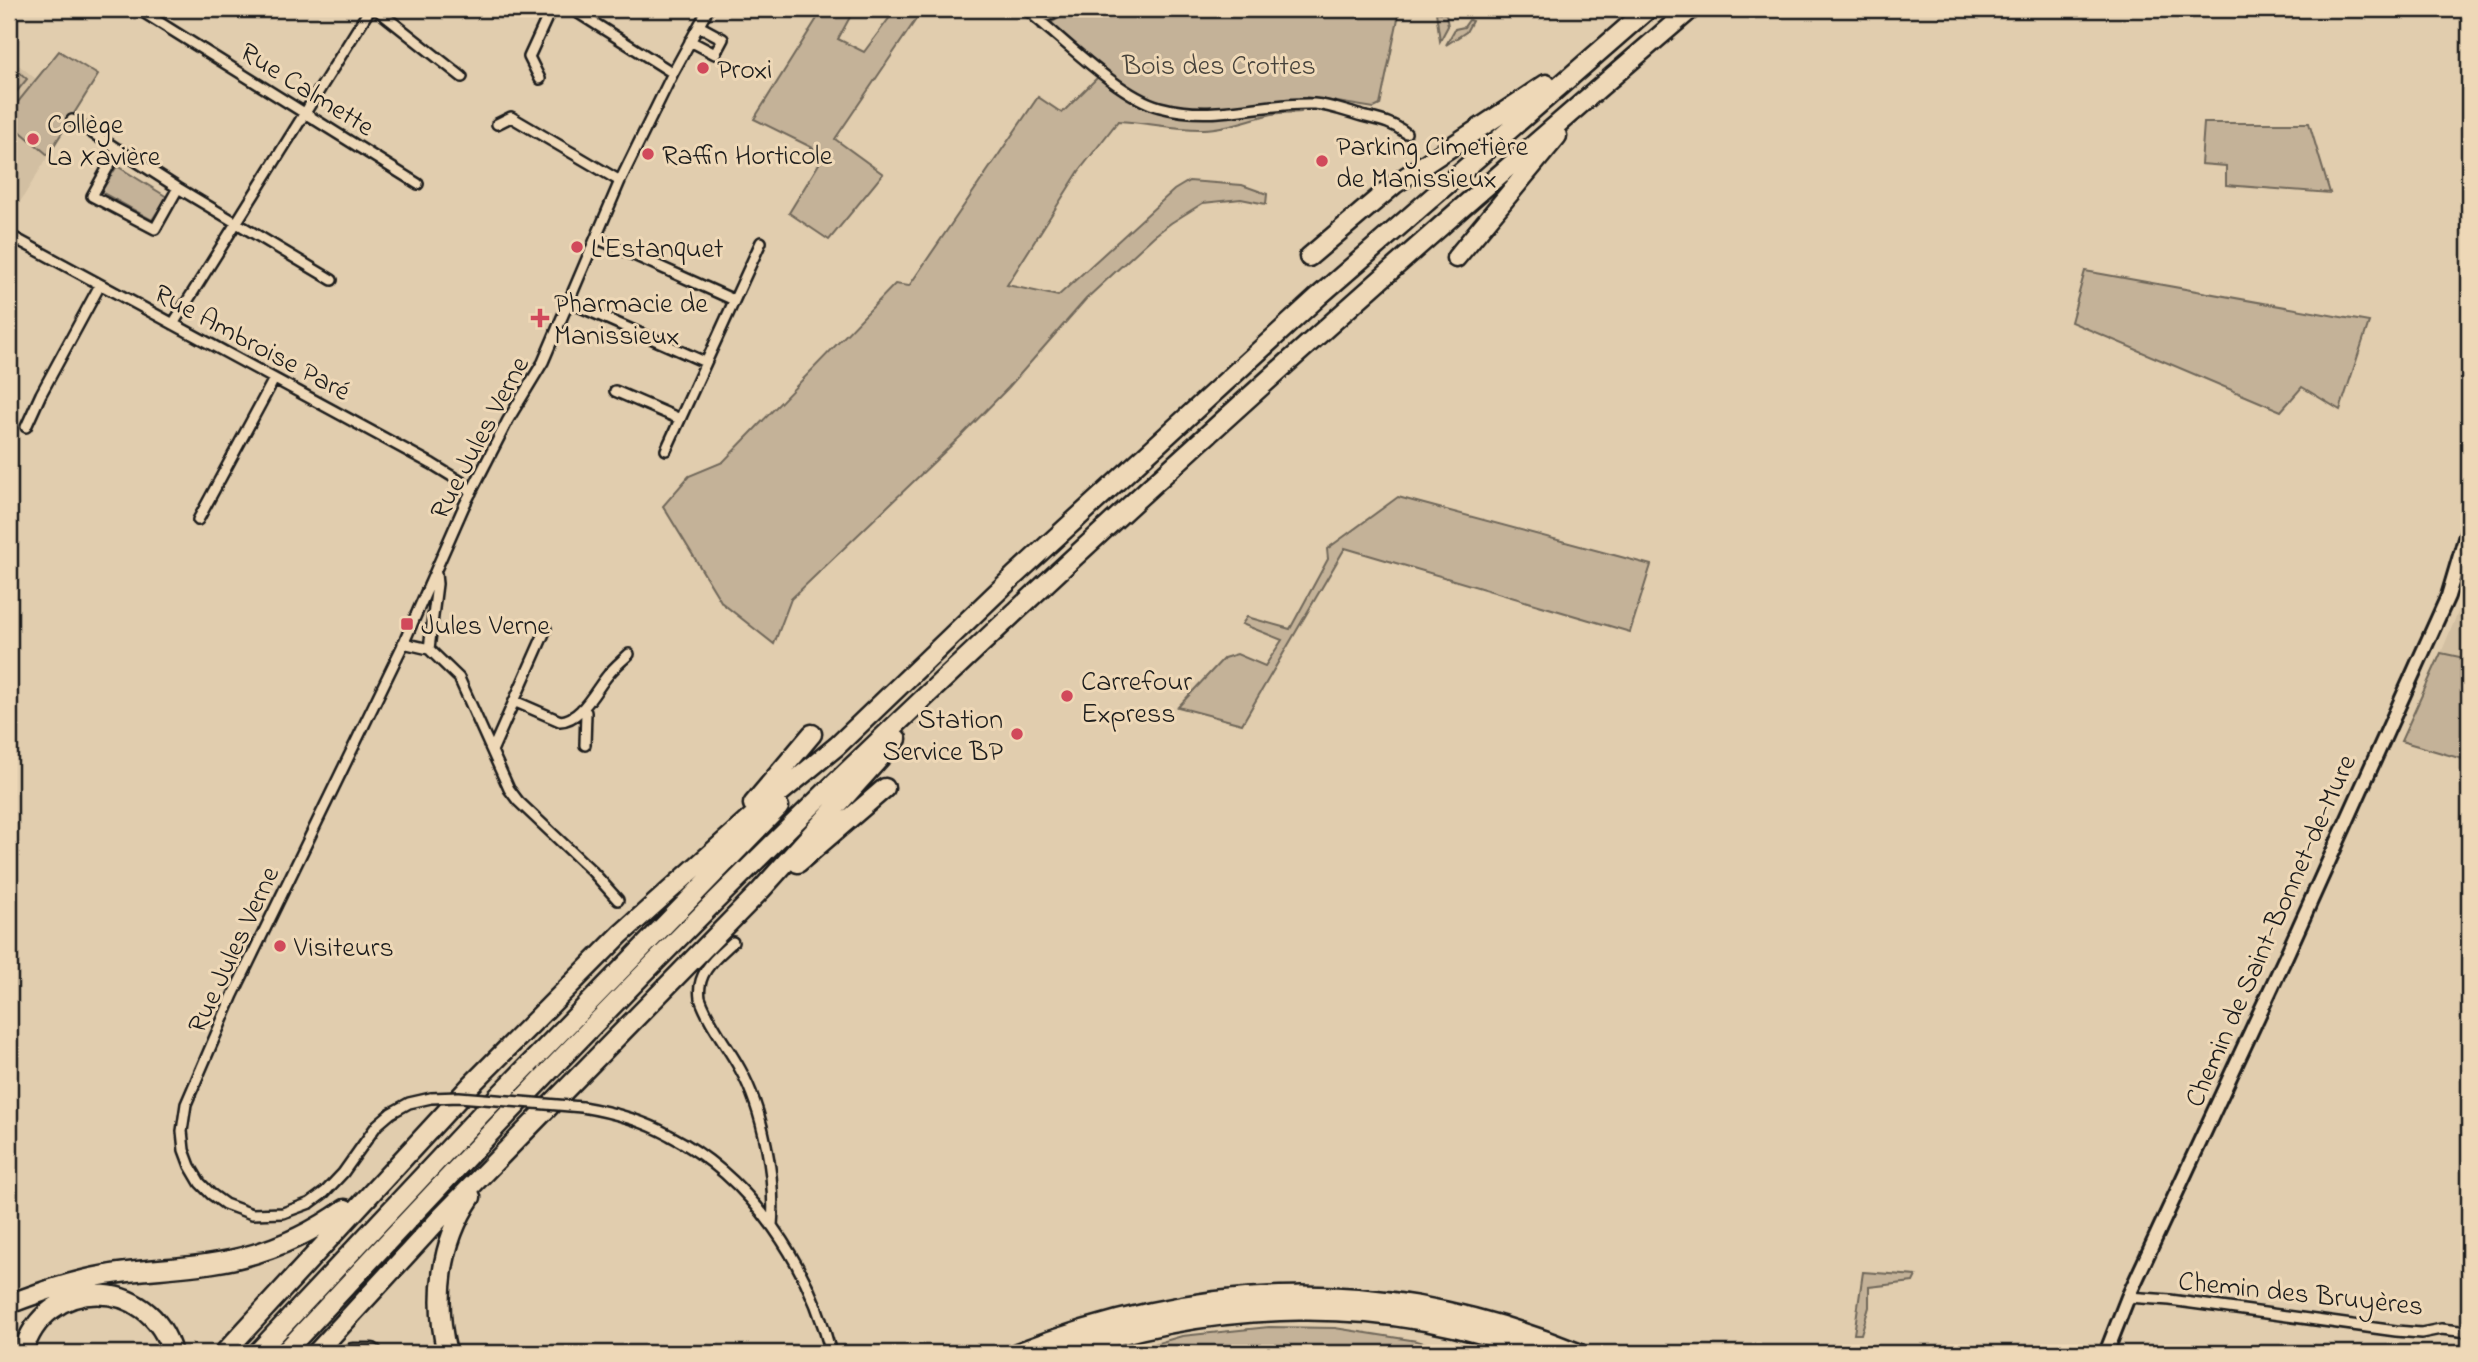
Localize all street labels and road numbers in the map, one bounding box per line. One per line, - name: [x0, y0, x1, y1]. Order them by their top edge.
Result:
- street label: Rue Calmette: [231, 33, 382, 149]
- street label: Rue Ambroise Paré: [146, 275, 357, 413]
- street label: Rue Jules Verne: [421, 349, 542, 528]
- street label: Chemin de Saint-Bonnet-de-Mure: [2176, 748, 2369, 1114]
- street label: Rue Jules Verne: [179, 860, 292, 1041]
- street label: Chemin des Bruyères: [2176, 1262, 2425, 1329]

